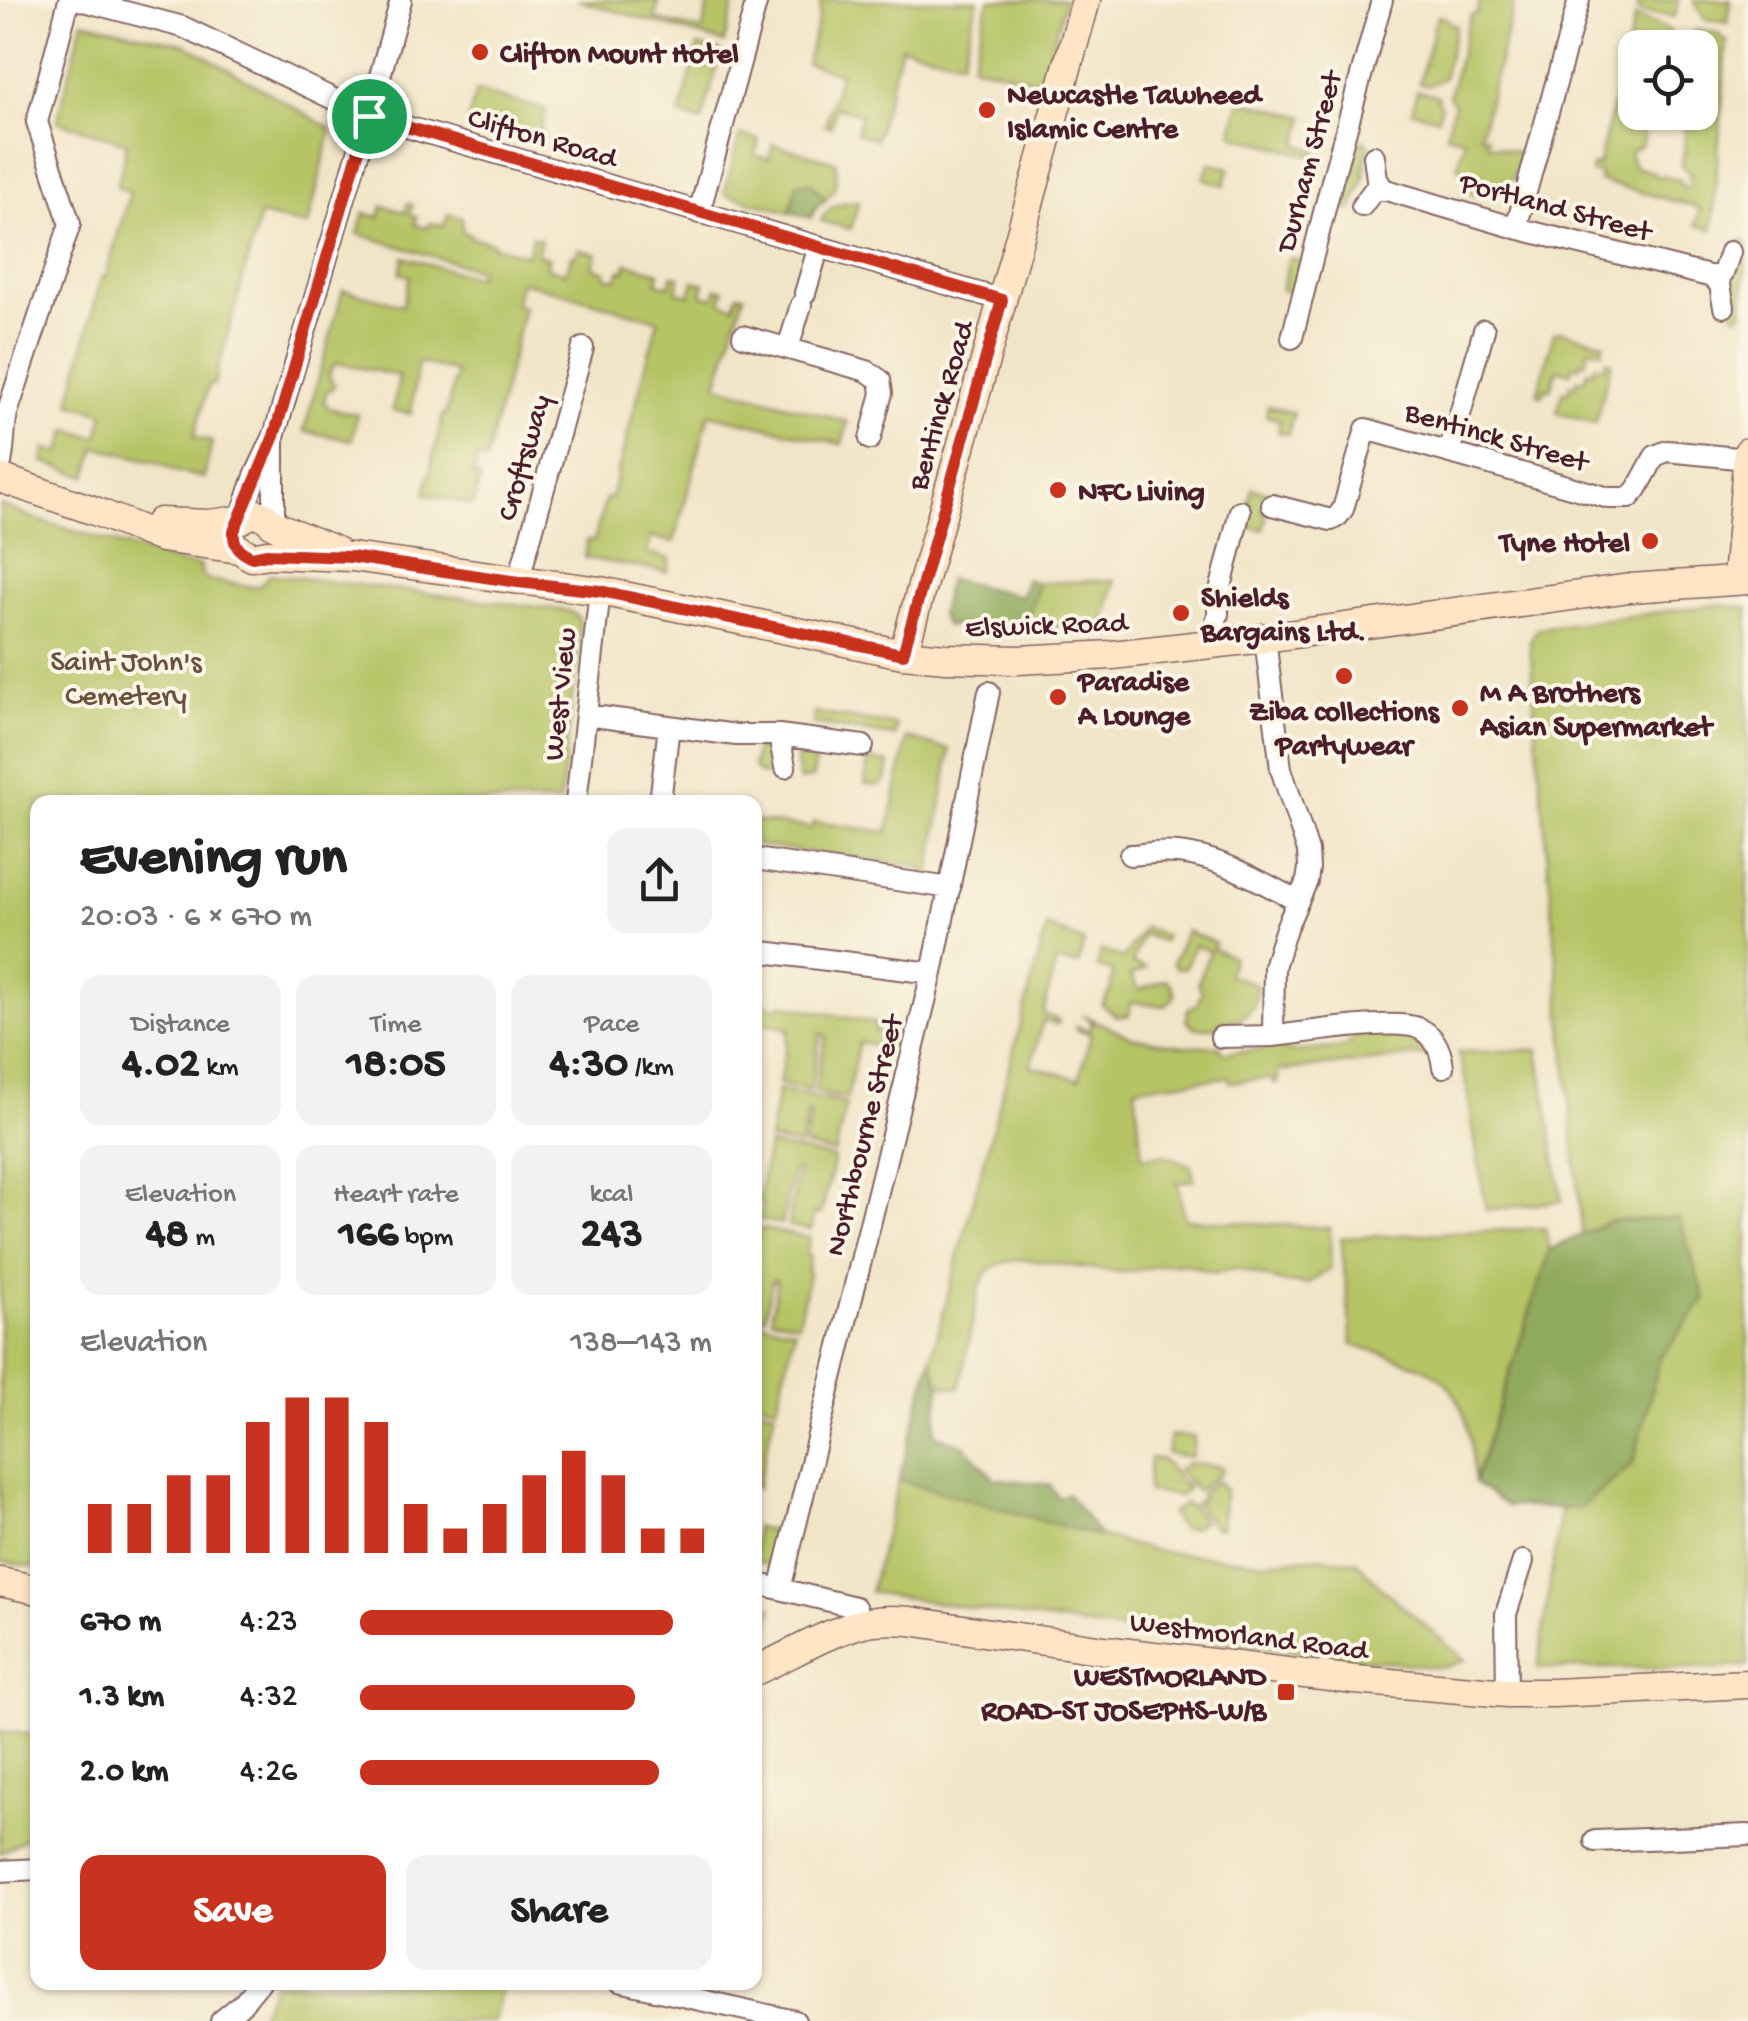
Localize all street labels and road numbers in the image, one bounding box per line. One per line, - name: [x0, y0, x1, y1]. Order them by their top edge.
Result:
- street label: Durham Street: [1270, 65, 1353, 258]
- street label: Clifton Road: [463, 102, 623, 179]
- street label: Portland Street: [1454, 167, 1657, 252]
- street label: Bentinck Road: [902, 315, 985, 496]
- street label: Croftsway: [492, 391, 561, 525]
- street label: Bentinck Street: [1399, 396, 1594, 483]
- street label: Elswick Road: [964, 607, 1130, 648]
- street label: West View: [538, 626, 587, 763]
- street label: Northbourne Street: [819, 1009, 914, 1260]
- street label: Westmorland Road: [1127, 1607, 1372, 1671]

